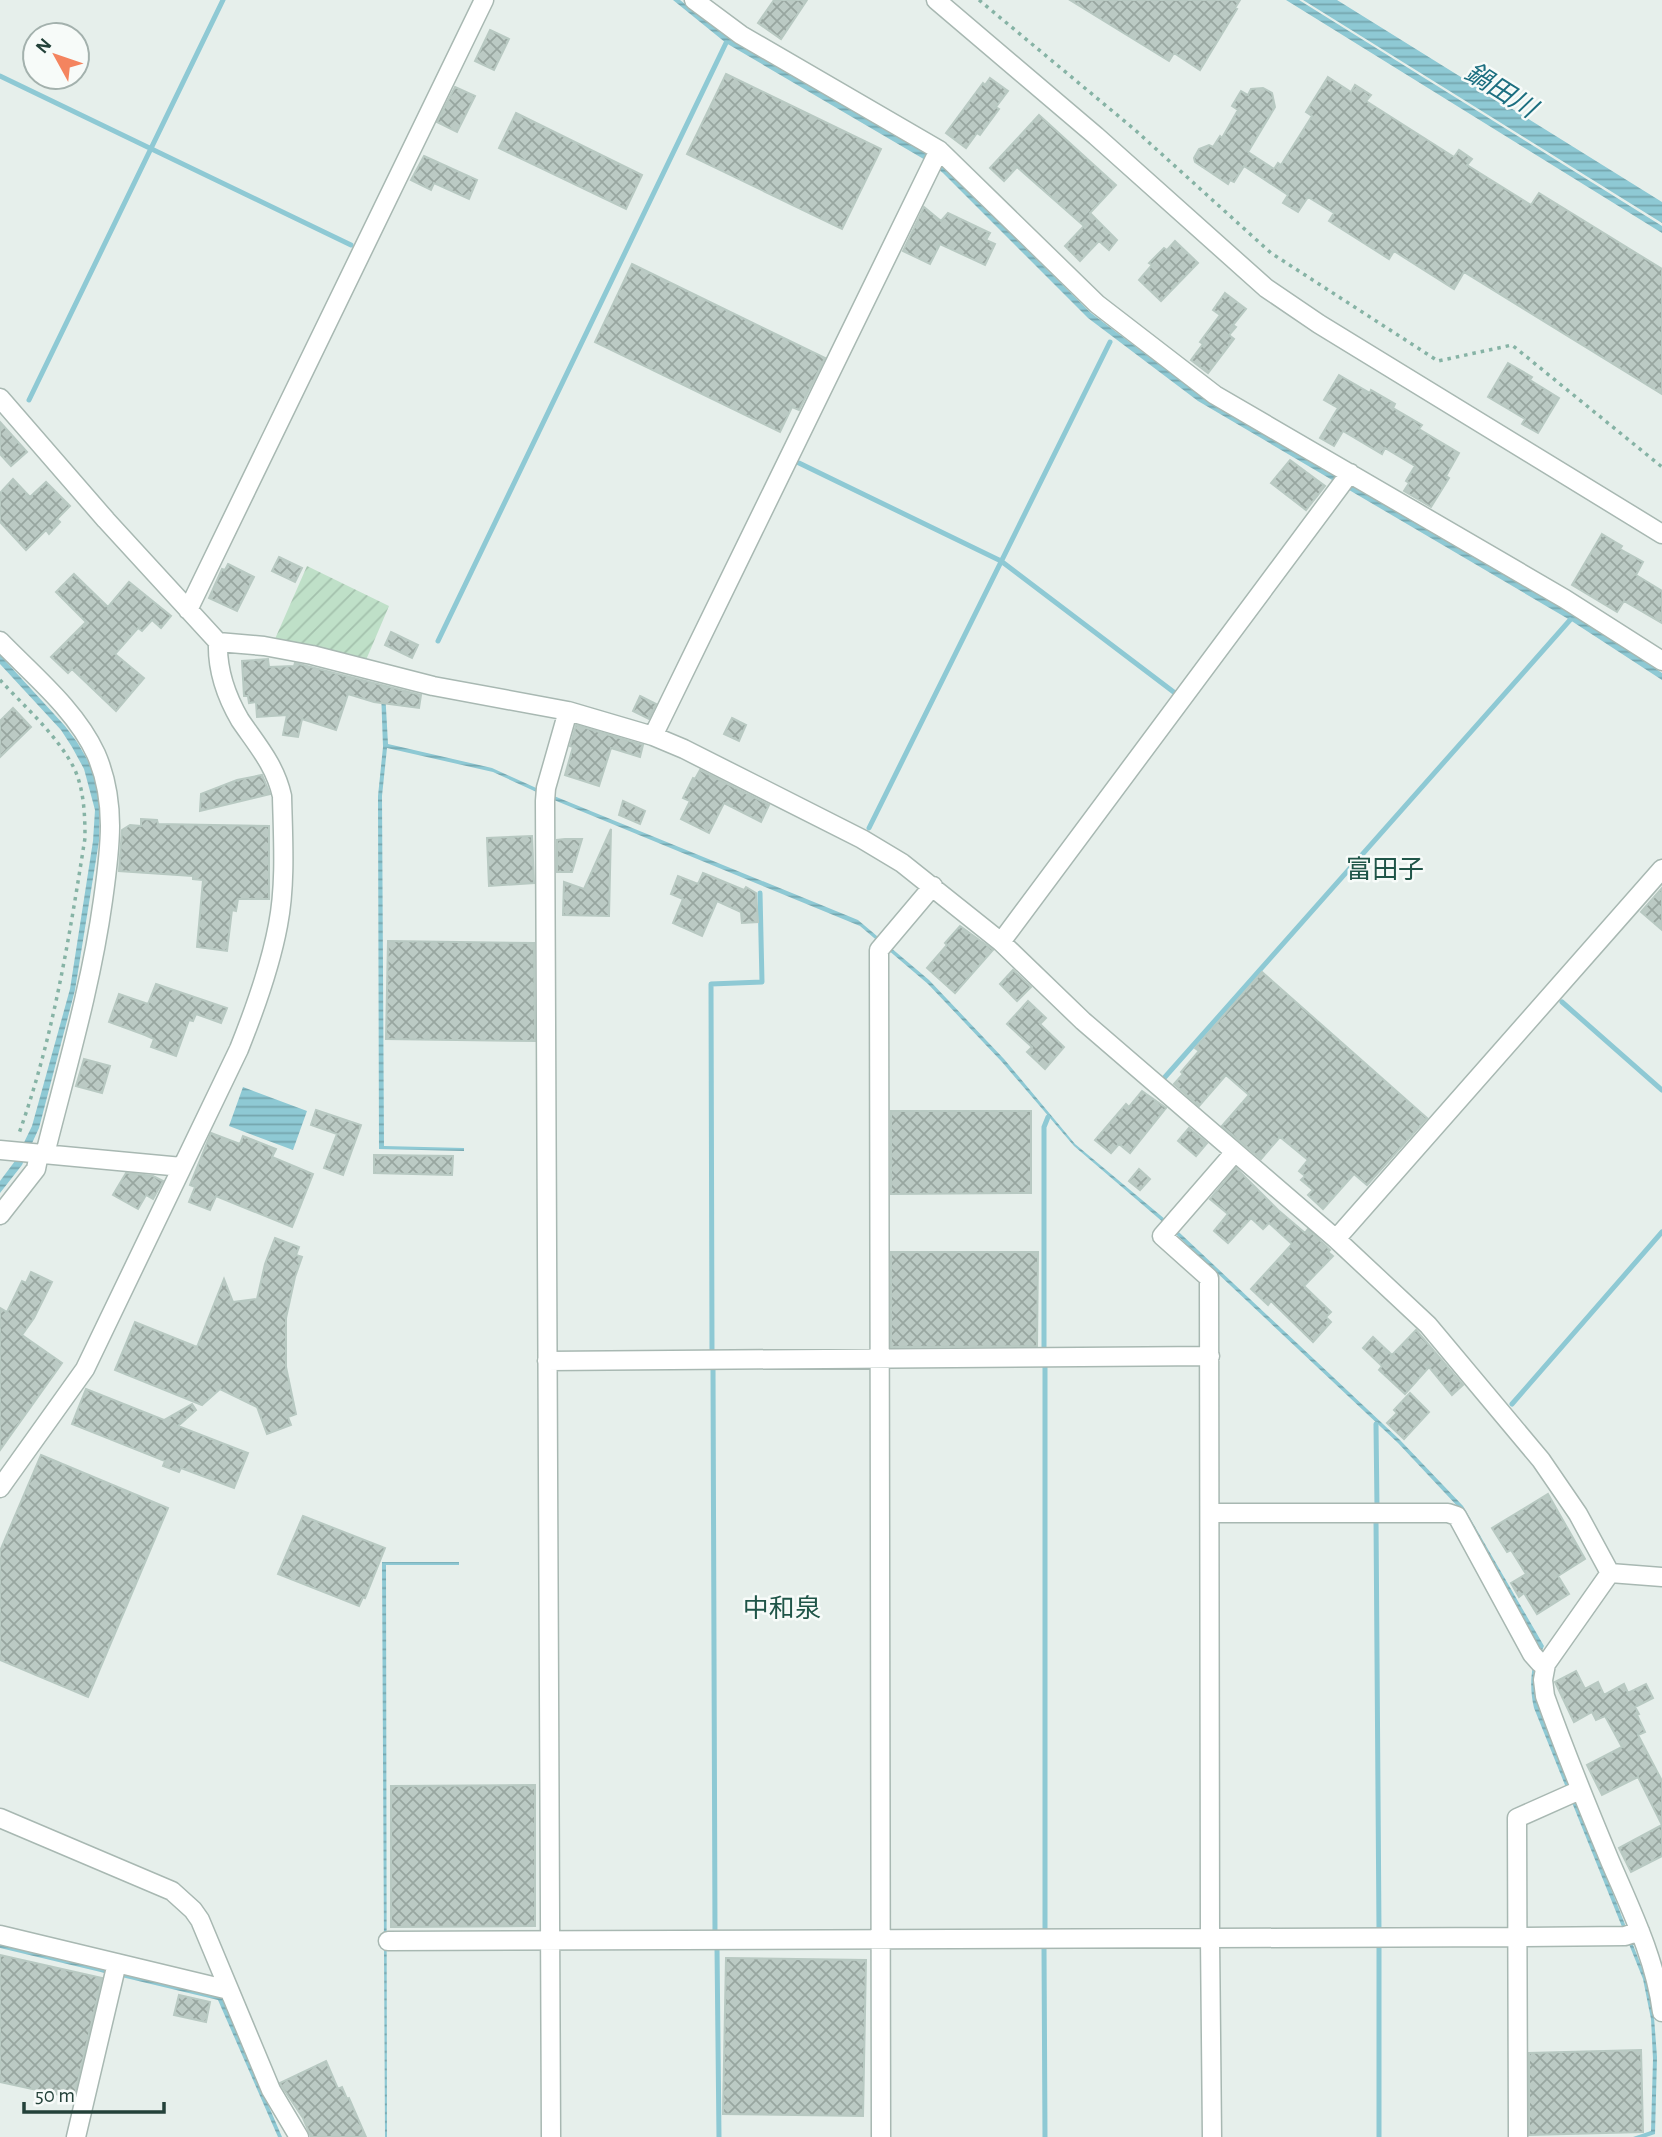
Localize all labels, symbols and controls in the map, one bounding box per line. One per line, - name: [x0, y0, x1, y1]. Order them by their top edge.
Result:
- north arrow: [21, 21, 91, 91]
- text: N: [33, 35, 56, 57]
- water label: 鍋田川: [1461, 58, 1544, 124]
- district label: 富田子: [1346, 856, 1424, 883]
- district label: 中和泉: [743, 1595, 821, 1622]
- scale bar: [24, 2070, 164, 2114]
- text: 50 m: [35, 2085, 75, 2106]

